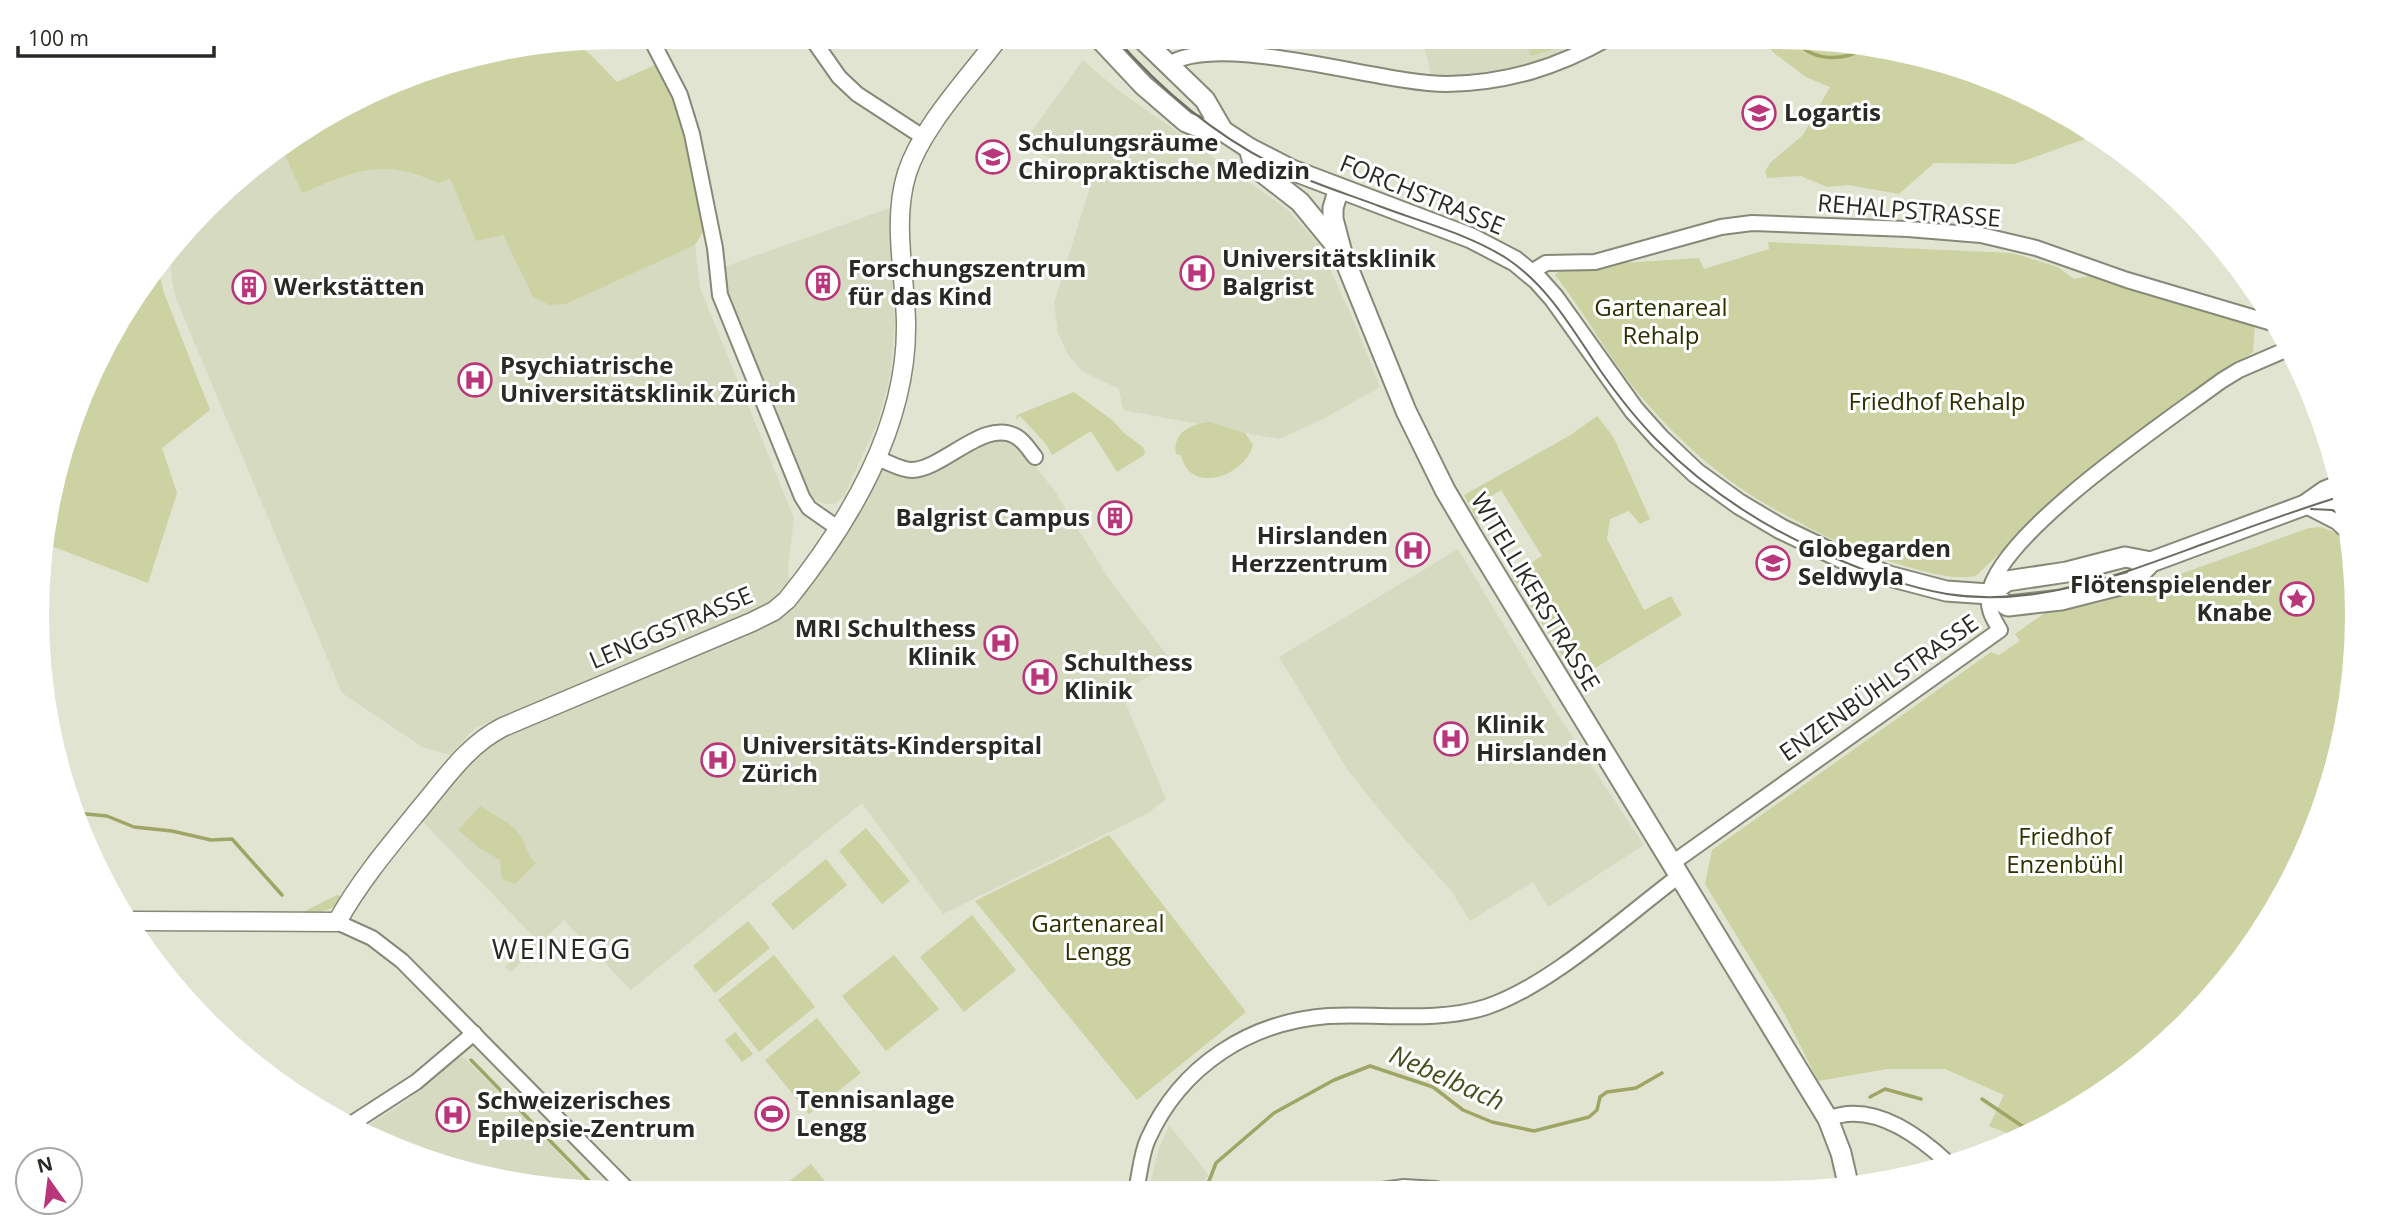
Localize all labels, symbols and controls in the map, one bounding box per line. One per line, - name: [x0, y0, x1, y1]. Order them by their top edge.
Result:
- scale bar: [18, 14, 214, 58]
- text: 100 m: [28, 24, 89, 52]
- school or university icon: Logartis: [1740, 94, 1778, 132]
- place label: Logartis: [1784, 95, 1881, 128]
- place label: Schulungsräume Chiropraktische Medizin: [1018, 125, 1310, 186]
- school or university icon: Schulungsräume Chiropraktische Medizin: [974, 138, 1012, 176]
- street label: FORCHSTRASSE: [1335, 146, 1510, 242]
- street label: REHALPSTRASSE: [1816, 185, 2002, 234]
- place label: Universitätsklinik Balgrist: [1222, 241, 1436, 302]
- place label: Forschungszentrum für das Kind: [848, 251, 1086, 312]
- hospital icon: Universitätsklinik Balgrist: [1178, 254, 1216, 292]
- building icon: Forschungszentrum für das Kind: [804, 264, 842, 302]
- building icon: Werkstätten: [230, 268, 268, 306]
- place label: Werkstätten: [274, 269, 425, 302]
- park label: Gartenareal Rehalp: [1594, 290, 1728, 351]
- place label: Psychiatrische Universitätsklinik Zürich: [500, 348, 796, 409]
- hospital icon: Psychiatrische Universitätsklinik Zürich: [456, 361, 494, 399]
- park label: Friedhof Rehalp: [1849, 384, 2025, 417]
- street label: WITELLIKERSTRASSE: [1464, 486, 1609, 697]
- building icon: Balgrist Campus: [1096, 499, 1134, 537]
- place label: Balgrist Campus: [895, 500, 1090, 533]
- place label: Hirslanden Herzzentrum: [1231, 518, 1388, 579]
- hospital icon: Hirslanden Herzzentrum: [1394, 531, 1432, 569]
- place label: Globegarden Seldwyla: [1798, 531, 1951, 592]
- school or university icon: Globegarden Seldwyla: [1754, 544, 1792, 582]
- place label: Flötenspielender Knabe: [2070, 567, 2272, 628]
- street label: LENGGSTRASSE: [583, 577, 757, 676]
- place icon: Flötenspielender Knabe: [2278, 580, 2316, 618]
- street label: ENZENBÜHLSTRASSE: [1772, 606, 1984, 768]
- place label: MRI Schulthess Klinik: [795, 611, 976, 672]
- hospital icon: MRI Schulthess Klinik: [982, 624, 1020, 662]
- place label: Schulthess Klinik: [1064, 645, 1193, 706]
- hospital icon: Schulthess Klinik: [1021, 658, 1059, 696]
- place label: Klinik Hirslanden: [1476, 707, 1607, 768]
- hospital icon: Klinik Hirslanden: [1432, 720, 1470, 758]
- place label: Universitäts-Kinderspital Zürich: [742, 728, 1042, 789]
- hospital icon: Universitäts-Kinderspital Zürich: [699, 741, 737, 779]
- park label: Friedhof Enzenbühl: [2006, 819, 2124, 880]
- park label: Gartenareal Lengg: [1031, 906, 1165, 967]
- district label: WEINEGG: [492, 929, 632, 967]
- water label: Nebelbach: [1384, 1036, 1511, 1118]
- place label: Tennisanlage Lengg: [796, 1082, 955, 1143]
- place label: Schweizerisches Epilepsie-Zentrum: [477, 1083, 695, 1144]
- sports icon: Tennisanlage Lengg: [753, 1095, 791, 1133]
- hospital icon: Schweizerisches Epilepsie-Zentrum: [434, 1096, 472, 1134]
- north arrow: [14, 1146, 84, 1216]
- text: N: [34, 1150, 56, 1179]

